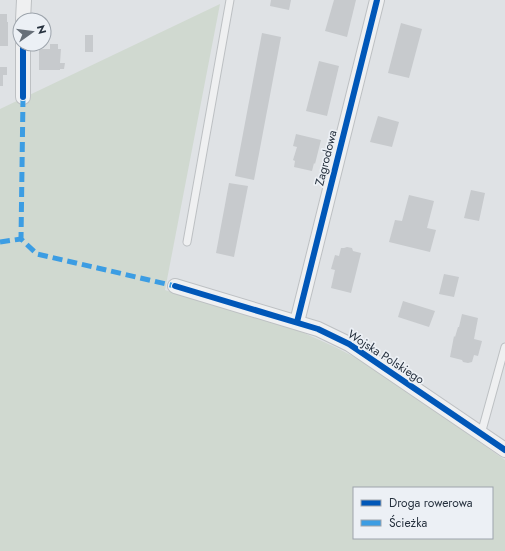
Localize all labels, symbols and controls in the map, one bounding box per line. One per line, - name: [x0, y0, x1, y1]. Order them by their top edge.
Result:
- north arrow: [12, 12, 52, 52]
- text: N: [33, 23, 51, 36]
- street label: Zagrodowa: [310, 128, 342, 188]
- street label: Wojska Polskiego: [344, 325, 428, 389]
- legend: [353, 487, 493, 539]
- text: Droga rowerowa: [389, 494, 473, 512]
- text: Ścieżka: [389, 514, 427, 532]

